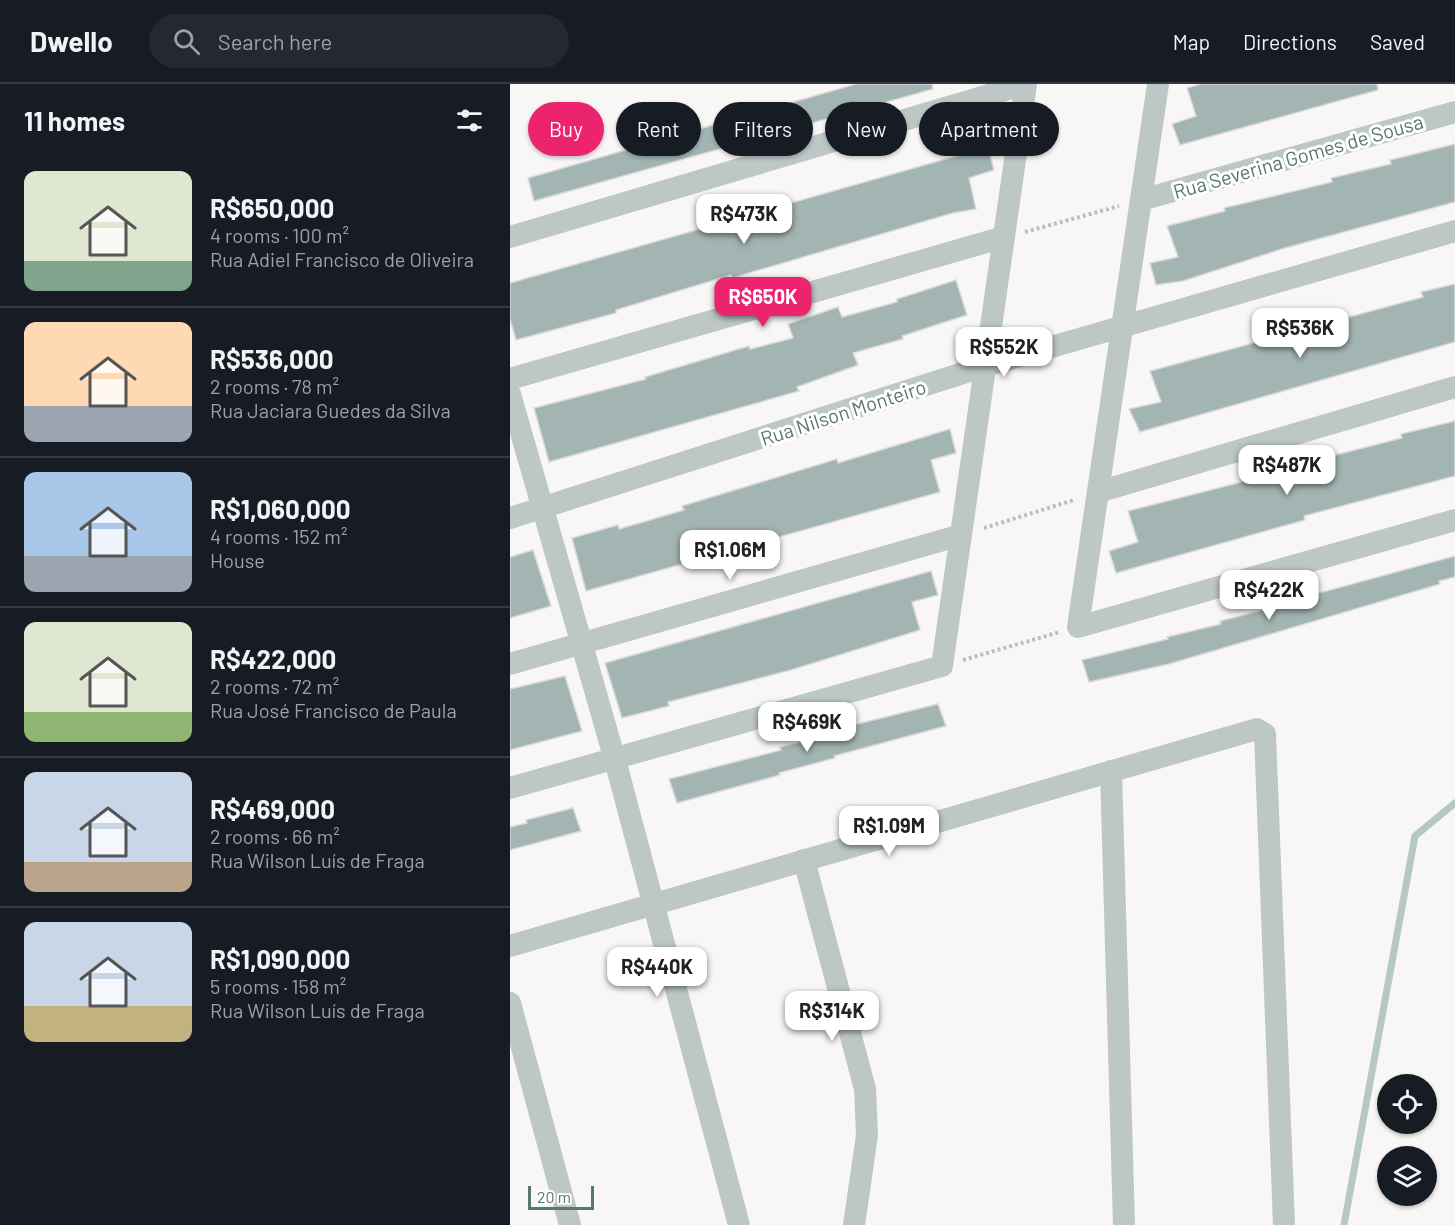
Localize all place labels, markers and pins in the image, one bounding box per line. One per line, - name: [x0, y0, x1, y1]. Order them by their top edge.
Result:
- pin: R$473K: [695, 194, 793, 245]
- pin: R$650K: [714, 277, 812, 328]
- pin: R$536K: [1251, 308, 1349, 359]
- pin: R$552K: [955, 327, 1053, 378]
- pin: R$487K: [1238, 445, 1336, 496]
- pin: R$1.06M: [675, 530, 785, 581]
- pin: R$422K: [1220, 570, 1318, 621]
- pin: R$469K: [758, 702, 856, 753]
- pin: R$1.09M: [834, 806, 944, 857]
- pin: R$440K: [608, 947, 706, 998]
- pin: R$314K: [783, 991, 881, 1042]

